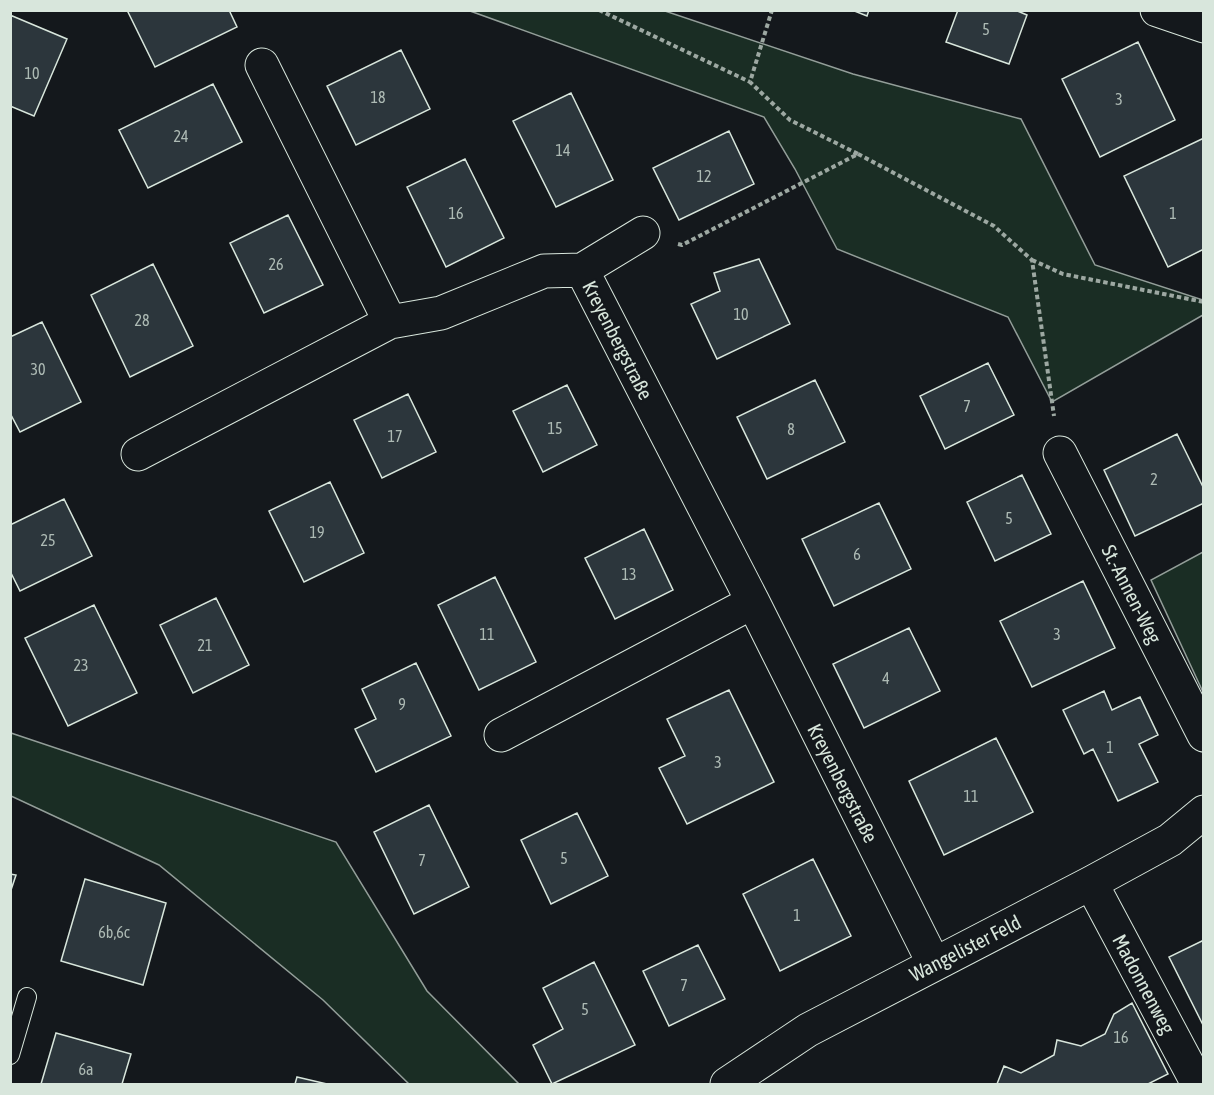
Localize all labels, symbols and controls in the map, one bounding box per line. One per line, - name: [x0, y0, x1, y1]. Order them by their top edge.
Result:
- house number: 5: [982, 20, 990, 38]
- house number: 10: [24, 64, 40, 82]
- house number: 18: [370, 88, 386, 106]
- house number: 3: [1115, 90, 1123, 108]
- house number: 24: [173, 127, 189, 145]
- house number: 14: [555, 141, 571, 159]
- house number: 12: [696, 167, 712, 185]
- house number: 16: [448, 204, 464, 222]
- house number: 1: [1169, 204, 1177, 222]
- house number: 26: [268, 255, 284, 273]
- street label: Kreyenbergstraße: [578, 277, 658, 403]
- house number: 10: [733, 305, 749, 323]
- house number: 28: [134, 311, 150, 329]
- house number: 30: [30, 360, 46, 378]
- house number: 7: [963, 397, 971, 415]
- house number: 15: [547, 419, 563, 437]
- house number: 8: [787, 420, 795, 438]
- house number: 17: [387, 427, 403, 445]
- house number: 2: [1150, 470, 1158, 488]
- house number: 5: [1005, 509, 1013, 527]
- house number: 19: [309, 523, 325, 541]
- house number: 25: [40, 531, 56, 549]
- street label: St.-Annen-Weg: [1097, 541, 1167, 647]
- house number: 6: [853, 545, 861, 563]
- house number: 13: [621, 565, 637, 583]
- house number: 11: [479, 625, 495, 643]
- house number: 3: [1053, 625, 1061, 643]
- house number: 21: [197, 636, 213, 654]
- house number: 23: [73, 656, 89, 674]
- house number: 4: [882, 669, 890, 687]
- house number: 9: [398, 695, 406, 713]
- street label: Kreyenbergstraße: [803, 720, 883, 846]
- house number: 1: [1106, 738, 1114, 756]
- house number: 3: [714, 753, 722, 771]
- house number: 11: [963, 787, 979, 805]
- house number: 5: [560, 849, 568, 867]
- house number: 7: [418, 851, 426, 869]
- house number: 1: [793, 906, 801, 924]
- street label: Wangelister Feld: [906, 910, 1024, 986]
- house number: 6b,6c: [98, 923, 130, 941]
- street label: Madonnenweg: [1108, 930, 1180, 1038]
- house number: 7: [680, 976, 688, 994]
- house number: 5: [581, 1000, 589, 1018]
- house number: 16: [1113, 1028, 1129, 1046]
- house number: 6a: [79, 1060, 93, 1078]

